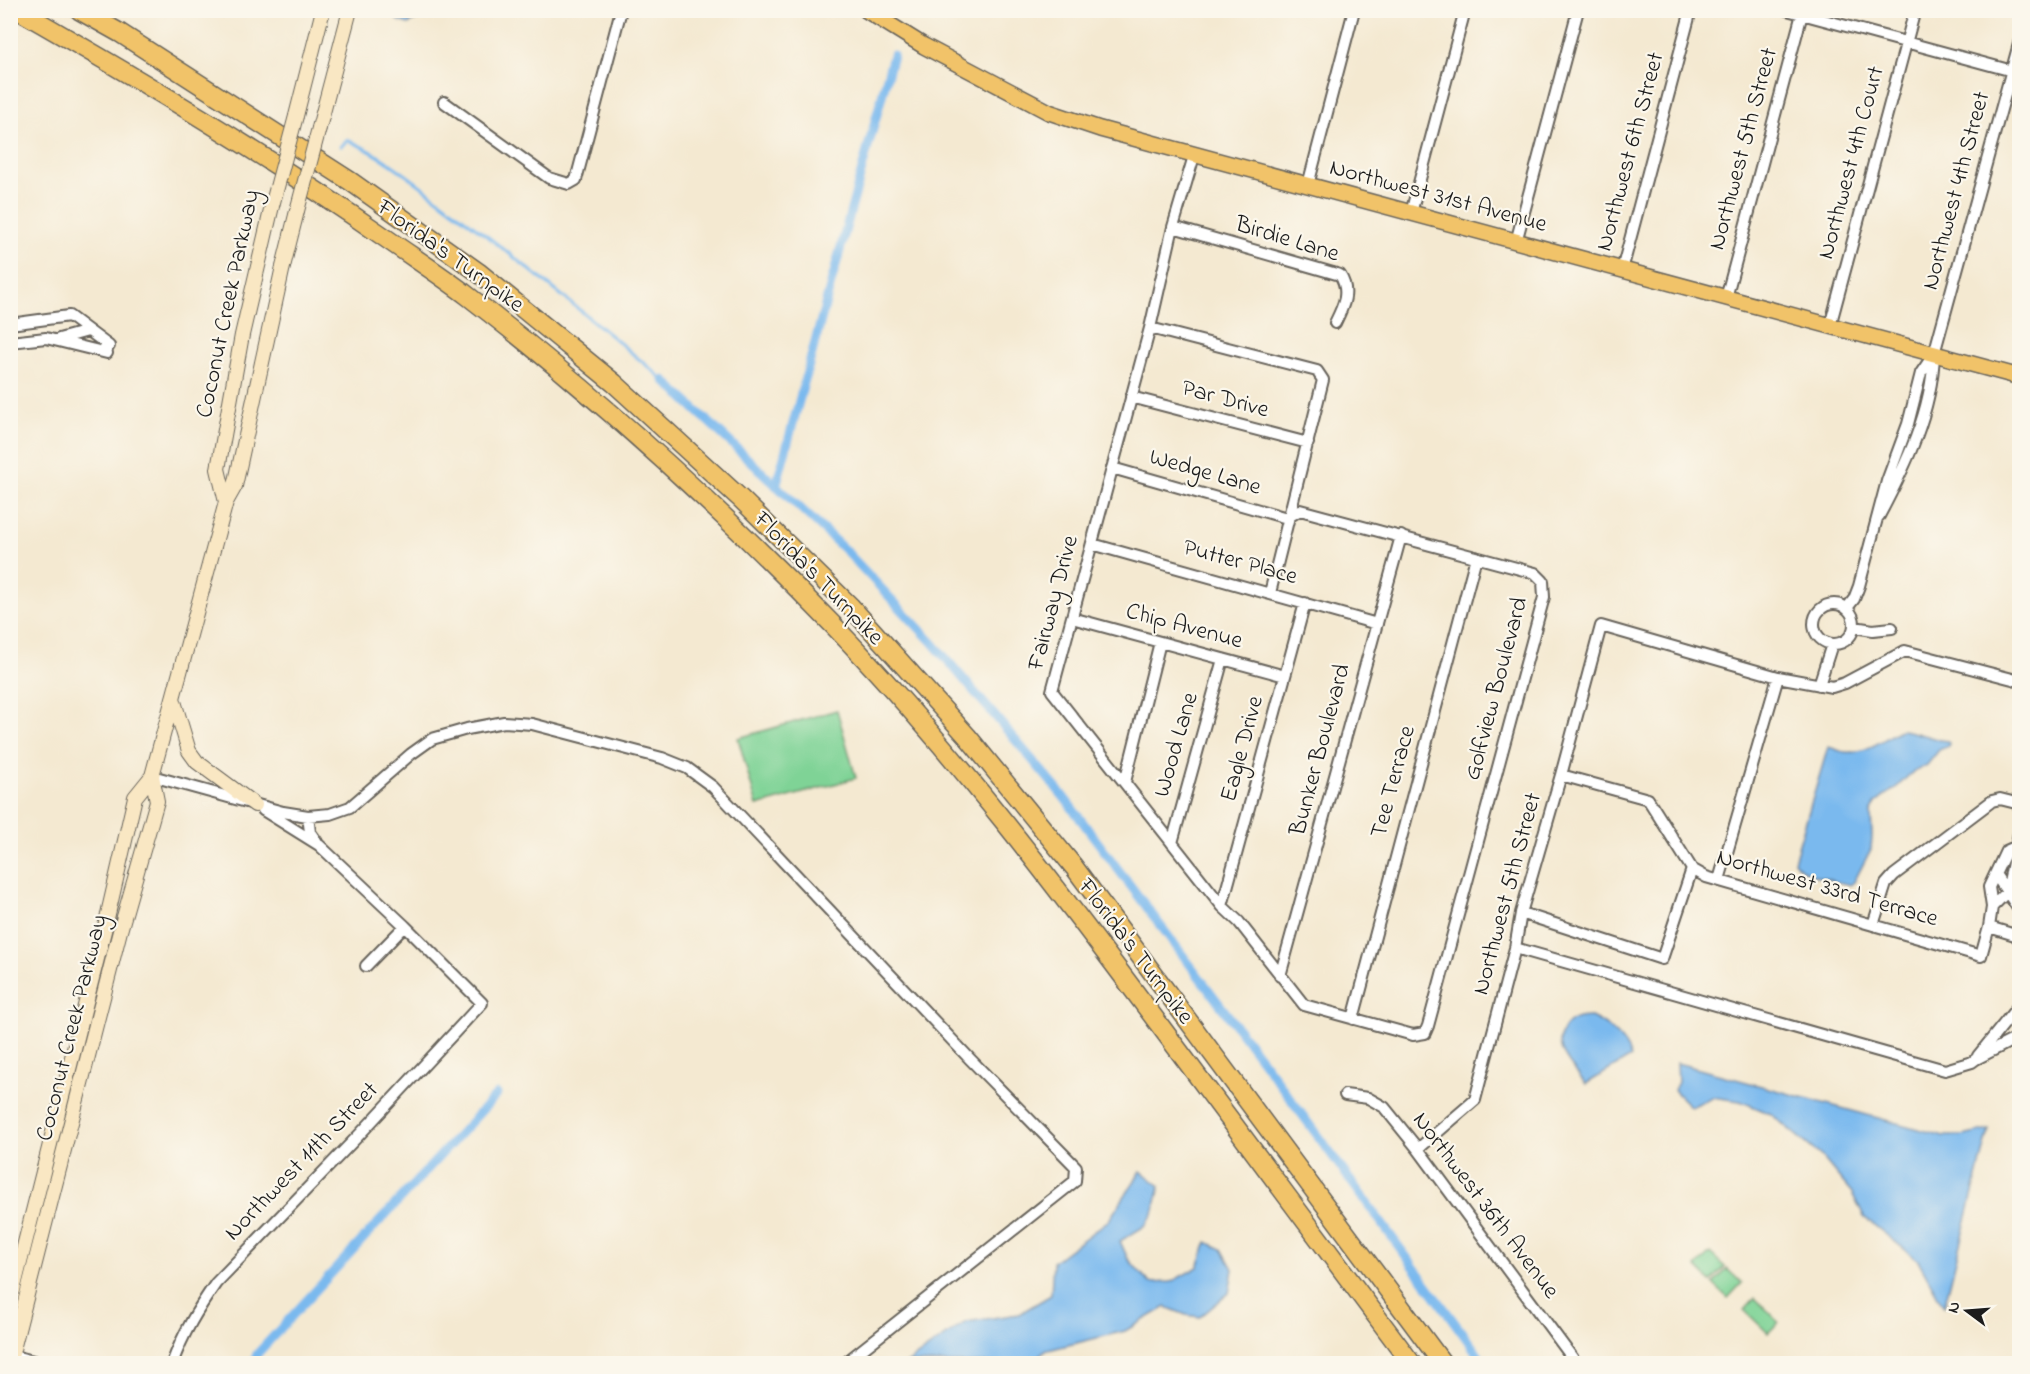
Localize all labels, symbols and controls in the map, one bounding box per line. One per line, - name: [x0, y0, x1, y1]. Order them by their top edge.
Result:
- street label: Northwest 5th Street: [1700, 44, 1788, 254]
- street label: Northwest 6th Street: [1588, 49, 1674, 255]
- street label: Northwest 4th Court: [1809, 63, 1895, 263]
- street label: Northwest 4th Street: [1914, 88, 2000, 294]
- street label: Northwest 31st Avenue: [1325, 151, 1551, 243]
- street label: Coconut Creek Parkway: [188, 187, 271, 422]
- street label: Florida's Turnpike: [368, 191, 531, 323]
- street label: Birdie Lane: [1230, 207, 1343, 272]
- street label: Par Drive: [1178, 372, 1273, 428]
- street label: Wedge Lane: [1145, 440, 1265, 506]
- street label: Florida's Turnpike: [744, 503, 891, 654]
- street label: Fairway Drive: [1019, 531, 1090, 676]
- street label: Putter Place: [1179, 531, 1301, 595]
- street label: Golfview Boulevard: [1456, 593, 1538, 784]
- street label: Chip Avenue: [1122, 595, 1247, 659]
- street label: Bunker Boulevard: [1281, 660, 1361, 841]
- street label: Wood Lane: [1145, 688, 1209, 801]
- street label: Eagle Drive: [1212, 692, 1274, 806]
- street label: Tee Terrace: [1362, 722, 1426, 842]
- street label: Northwest 5th Street: [1464, 789, 1552, 999]
- street label: Northwest 33rd Terrace: [1712, 841, 1942, 937]
- street label: Florida's Turnpike: [1068, 871, 1202, 1033]
- street label: Coconut Creek Parkway: [28, 911, 119, 1145]
- street label: Northwest 11th Street: [217, 1074, 387, 1250]
- street label: Northwest 36th Avenue: [1403, 1105, 1567, 1307]
- north arrow: [1937, 1281, 1997, 1341]
- text: N: [1941, 1299, 1968, 1316]

